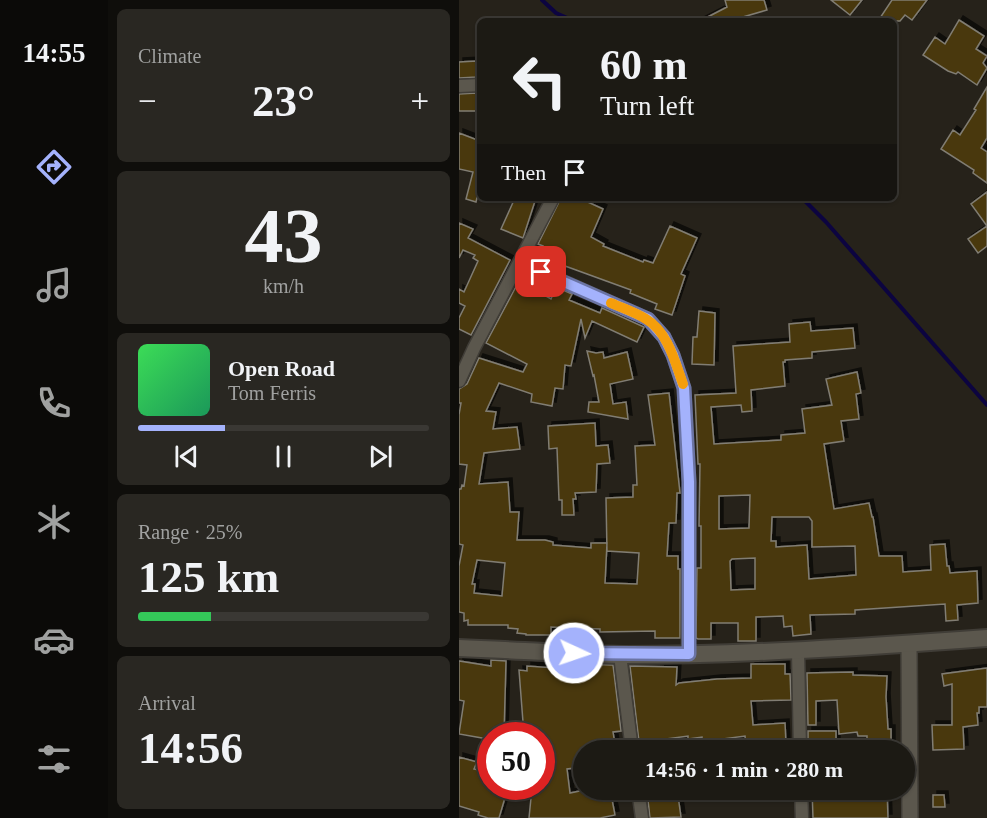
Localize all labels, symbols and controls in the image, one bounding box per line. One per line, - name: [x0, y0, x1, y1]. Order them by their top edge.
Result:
- text: 14:55: [23, 38, 86, 68]
- icon: left: [501, 42, 579, 120]
- text: 60 m: [600, 42, 688, 88]
- text: Climate: [138, 45, 201, 67]
- text: 23°: [252, 76, 315, 126]
- text: −: [138, 83, 157, 119]
- text: +: [410, 83, 429, 119]
- text: Turn left: [600, 91, 694, 121]
- icon: directions: [33, 146, 75, 188]
- icon: arrive: [558, 156, 591, 189]
- text: Then: [501, 160, 546, 185]
- text: 43: [245, 192, 323, 279]
- pin: [515, 246, 566, 297]
- icon: arrive: [524, 255, 557, 288]
- icon: music: [33, 264, 75, 306]
- text: km/h: [263, 275, 304, 297]
- text: Open Road: [228, 356, 335, 381]
- icon: phone: [33, 382, 75, 424]
- text: Tom Ferris: [228, 382, 316, 404]
- icon: previous: [170, 440, 203, 473]
- icon: pause: [267, 440, 300, 473]
- icon: next: [364, 440, 397, 473]
- icon: climate: [33, 501, 75, 543]
- text: Range · 25%: [138, 521, 242, 543]
- text: 125 km: [138, 552, 279, 602]
- icon: car: [33, 619, 75, 661]
- position arrow: [542, 621, 606, 685]
- text: Arrival: [138, 692, 196, 714]
- speed limit sign: 50: [477, 722, 555, 800]
- text: 14:56: [138, 723, 243, 773]
- icon: filters: [33, 738, 75, 780]
- text: 14:56 · 1 min · 280 m: [645, 757, 843, 782]

